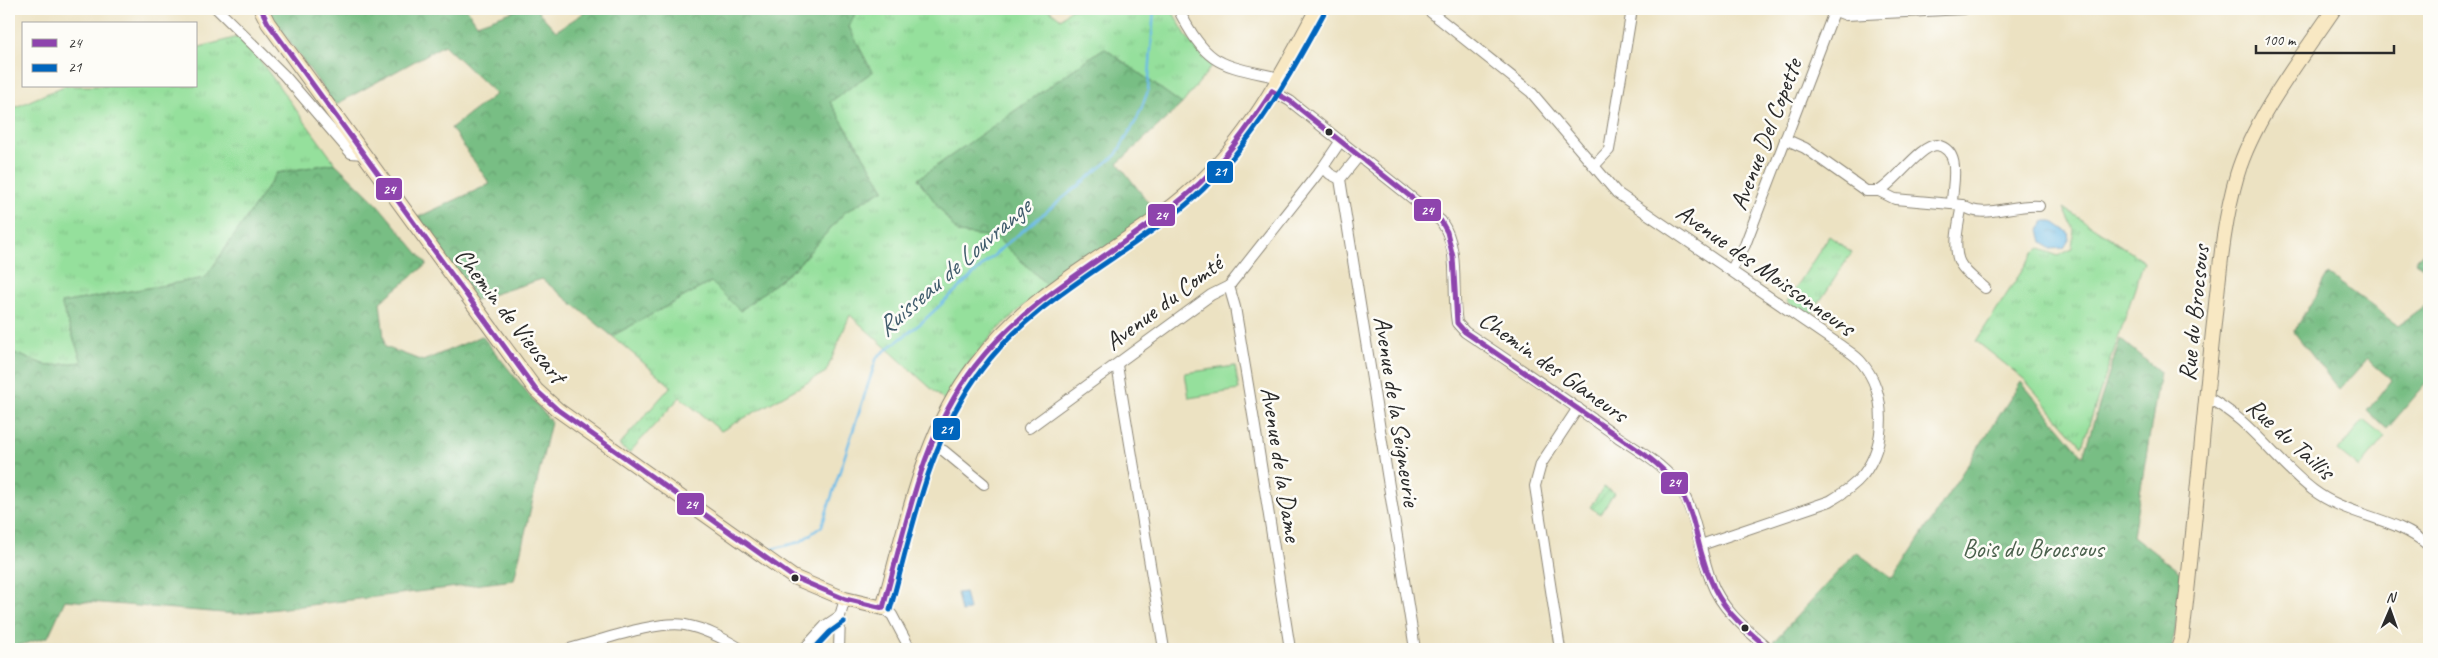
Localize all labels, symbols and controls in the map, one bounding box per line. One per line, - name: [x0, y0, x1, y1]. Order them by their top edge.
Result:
- legend: [22, 22, 198, 88]
- scale bar: [2256, 22, 2393, 54]
- text: 100 m: [2263, 31, 2297, 50]
- text: 24: [68, 34, 83, 53]
- street label: Avenue Del Copette: [1722, 52, 1810, 215]
- text: 21: [68, 58, 83, 77]
- unlabelled marker: [1324, 127, 1334, 137]
- line badge: 21: [1206, 160, 1234, 184]
- text: 21: [1214, 163, 1228, 180]
- line badge: 24: [375, 177, 403, 201]
- text: 24: [383, 181, 397, 198]
- water label: Ruisseau de Louvrange: [869, 188, 1041, 343]
- street label: Avenue des Moissonneurs: [1670, 196, 1863, 345]
- line badge: 24: [1413, 198, 1442, 222]
- text: 24: [1421, 202, 1435, 219]
- line badge: 24: [1147, 203, 1176, 227]
- text: 24: [1155, 207, 1169, 224]
- street label: Chemin de Vieusart: [447, 241, 576, 393]
- street label: Rue du Brocsous: [2171, 241, 2217, 383]
- street label: Avenue du Comté: [1098, 246, 1232, 358]
- street label: Chemin des Glaneurs: [1473, 304, 1636, 431]
- street label: Avenue de la Seigneurie: [1366, 314, 1428, 510]
- street label: Avenue de la Dame: [1253, 385, 1309, 546]
- street label: Rue du Taillis: [2240, 391, 2343, 488]
- line badge: 21: [932, 417, 961, 441]
- text: 21: [940, 421, 954, 438]
- line badge: 24: [1660, 471, 1689, 495]
- text: 24: [1668, 474, 1682, 491]
- line badge: 24: [676, 492, 705, 516]
- text: 24: [685, 496, 699, 513]
- park label: Bois du Brocsous: [1962, 533, 2106, 565]
- unlabelled marker: [790, 573, 800, 583]
- north arrow: [2366, 586, 2416, 636]
- text: N: [2386, 589, 2397, 606]
- unlabelled marker: [1740, 623, 1750, 633]

